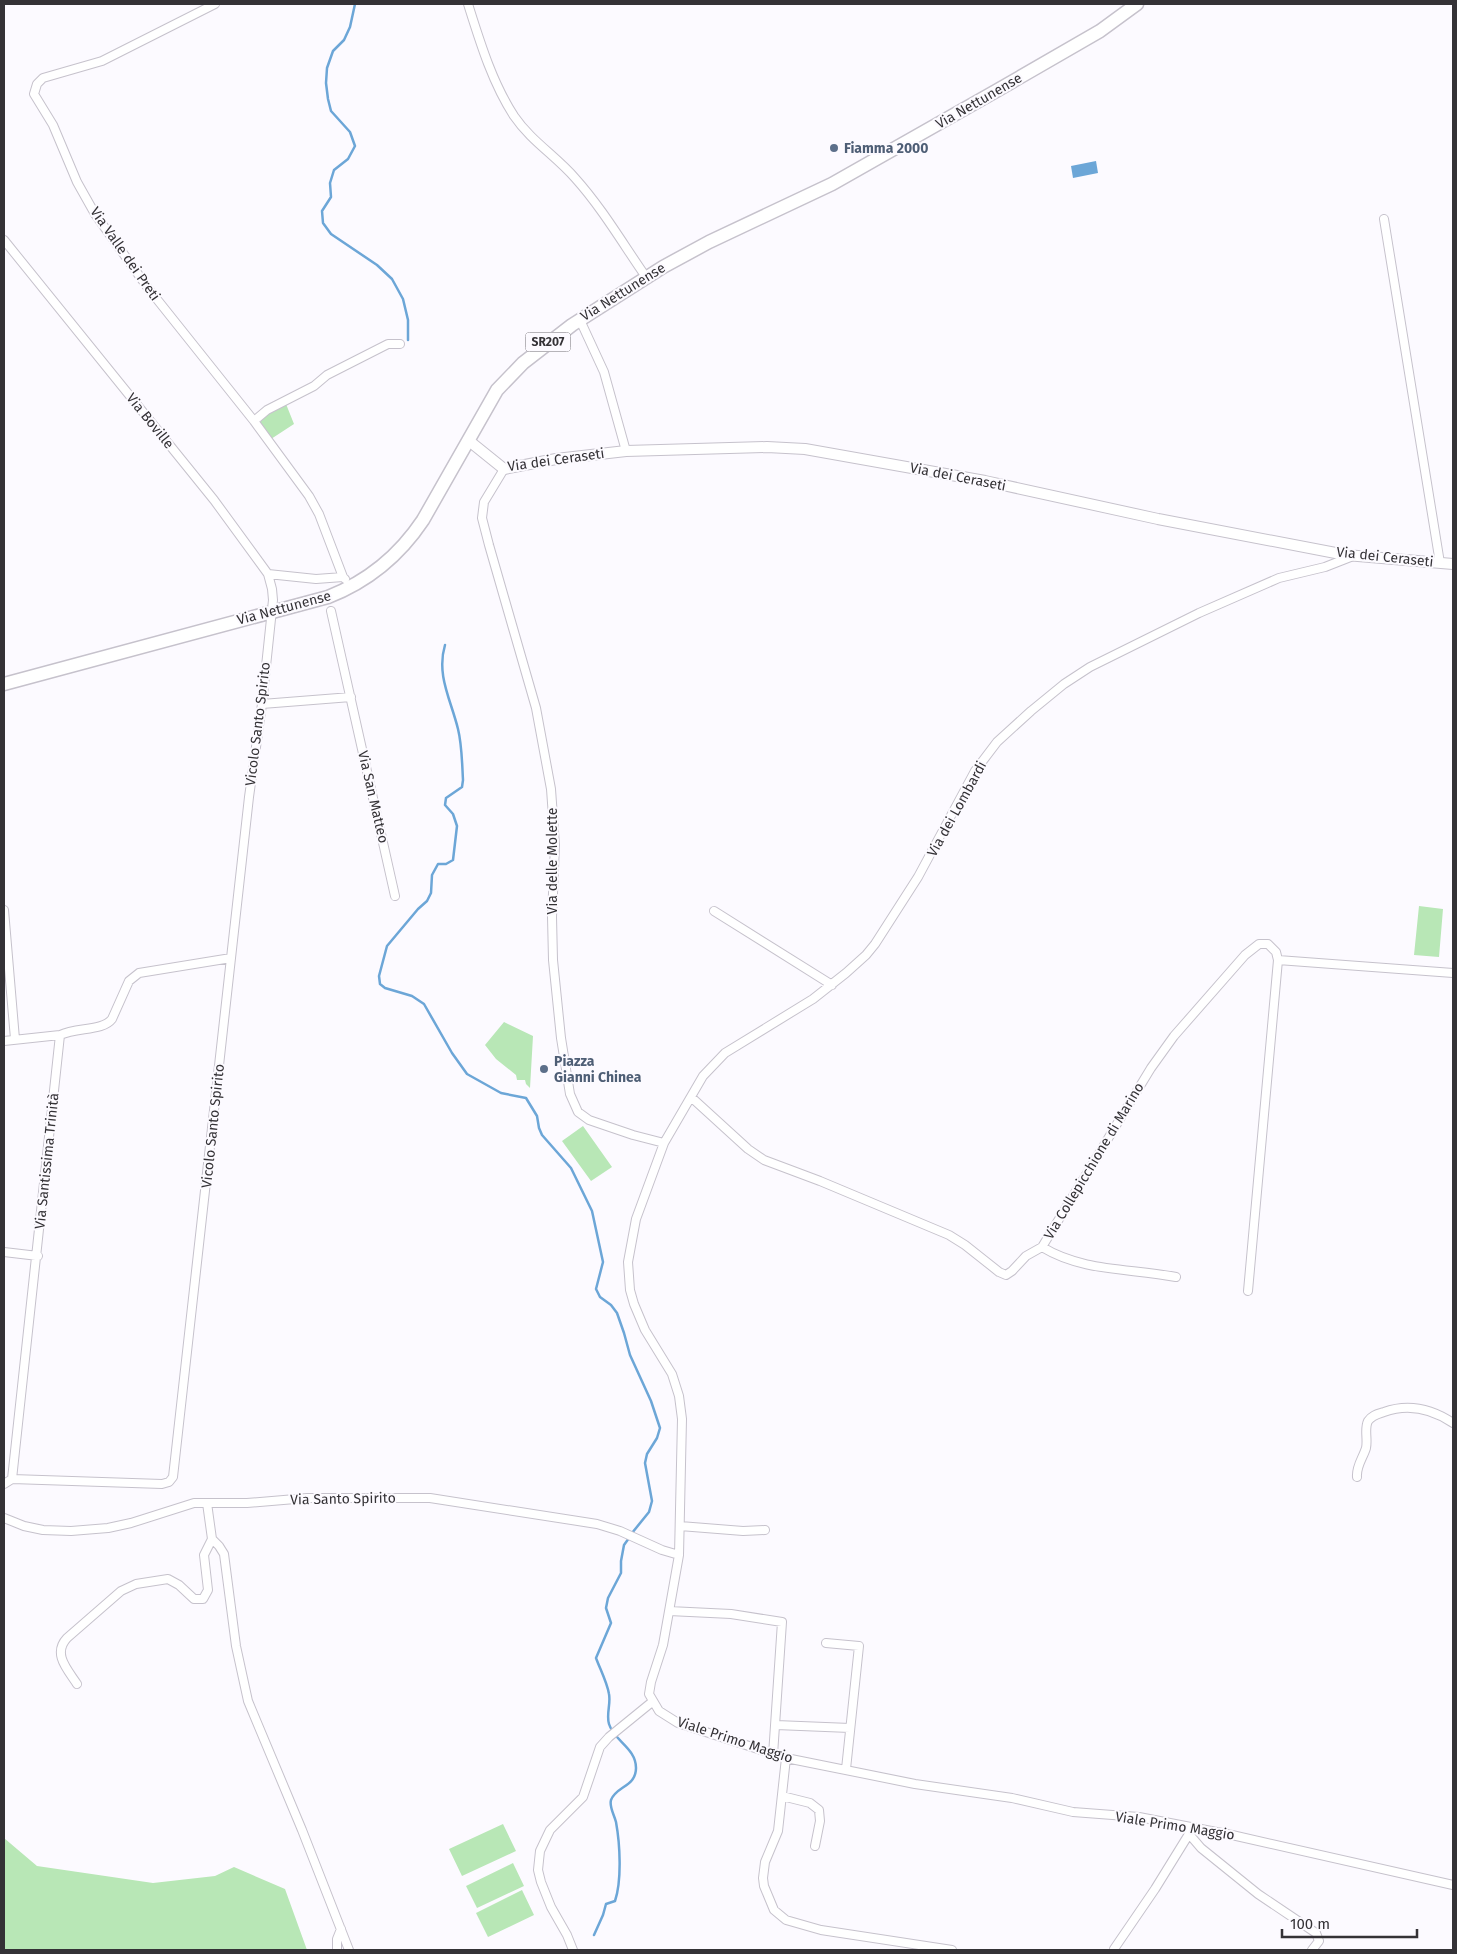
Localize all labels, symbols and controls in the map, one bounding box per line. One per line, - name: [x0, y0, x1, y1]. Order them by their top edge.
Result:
- street label: Via Nettunense: [933, 69, 1025, 133]
- place label: Fiamma 2000: [844, 140, 929, 157]
- marker: Fiamma 2000: [828, 142, 840, 154]
- street label: Via Valle dei Preti: [86, 204, 164, 304]
- street label: Via Nettunense: [577, 259, 669, 325]
- road number: SR207: [526, 332, 570, 352]
- street label: Via Boville: [123, 390, 177, 452]
- street label: Via dei Ceraseti: [507, 445, 605, 475]
- street label: Via dei Ceraseti: [909, 459, 1007, 495]
- street label: Via dei Ceraseti: [1336, 543, 1434, 571]
- street label: Via Nettunense: [235, 587, 333, 629]
- street label: Vicolo Santo Spirito: [242, 661, 274, 787]
- street label: Via San Matteo: [354, 749, 392, 845]
- street label: Via dei Lombardi: [924, 758, 990, 860]
- street label: Via delle Molette: [544, 808, 561, 914]
- place label: Piazza Gianni Chinea: [554, 1053, 642, 1086]
- street label: Vicolo Santo Spirito: [198, 1063, 228, 1189]
- marker: Piazza Gianni Chinea: [538, 1063, 550, 1075]
- street label: Via Collepicchione di Marino: [1040, 1079, 1148, 1243]
- street label: Via Santissima Trinità: [31, 1092, 63, 1230]
- street label: Via Santo Spirito: [290, 1490, 396, 1508]
- street label: Viale Primo Maggio: [675, 1713, 795, 1767]
- street label: Viale Primo Maggio: [1114, 1808, 1236, 1844]
- scale bar: [1282, 1906, 1417, 1938]
- text: 100 m: [1290, 1915, 1330, 1933]

